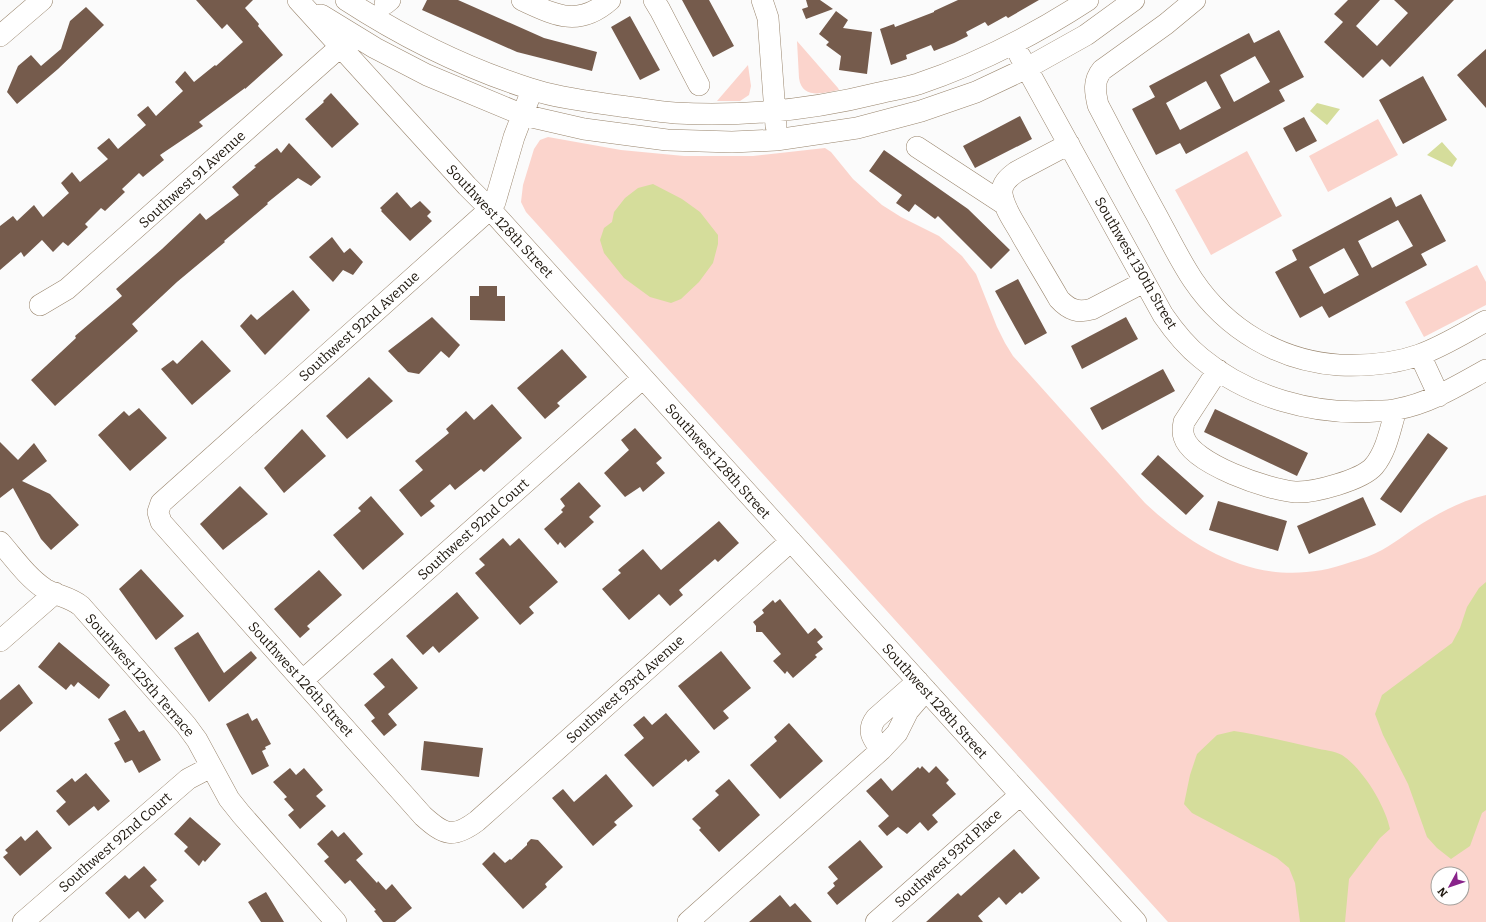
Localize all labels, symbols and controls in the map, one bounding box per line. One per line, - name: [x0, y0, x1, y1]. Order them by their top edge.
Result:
- street label: Southwest 91 Avenue: [136, 127, 249, 232]
- street label: Southwest 128th Street: [443, 161, 557, 282]
- street label: Southwest 130th Street: [1091, 194, 1180, 332]
- street label: Southwest 92nd Avenue: [296, 268, 423, 385]
- street label: Southwest 128th Street: [661, 400, 774, 522]
- street label: Southwest 92nd Court: [414, 475, 532, 584]
- street label: Southwest 125th Terrace: [81, 610, 198, 740]
- street label: Southwest 126th Street: [245, 618, 357, 740]
- street label: Southwest 93rd Avenue: [563, 632, 688, 747]
- street label: Southwest 128th Street: [878, 640, 991, 762]
- street label: Southwest 92nd Court: [55, 789, 175, 896]
- street label: Southwest 93rd Place: [891, 806, 1005, 911]
- north arrow: [1430, 866, 1470, 906]
- text: N: [1435, 884, 1450, 900]

